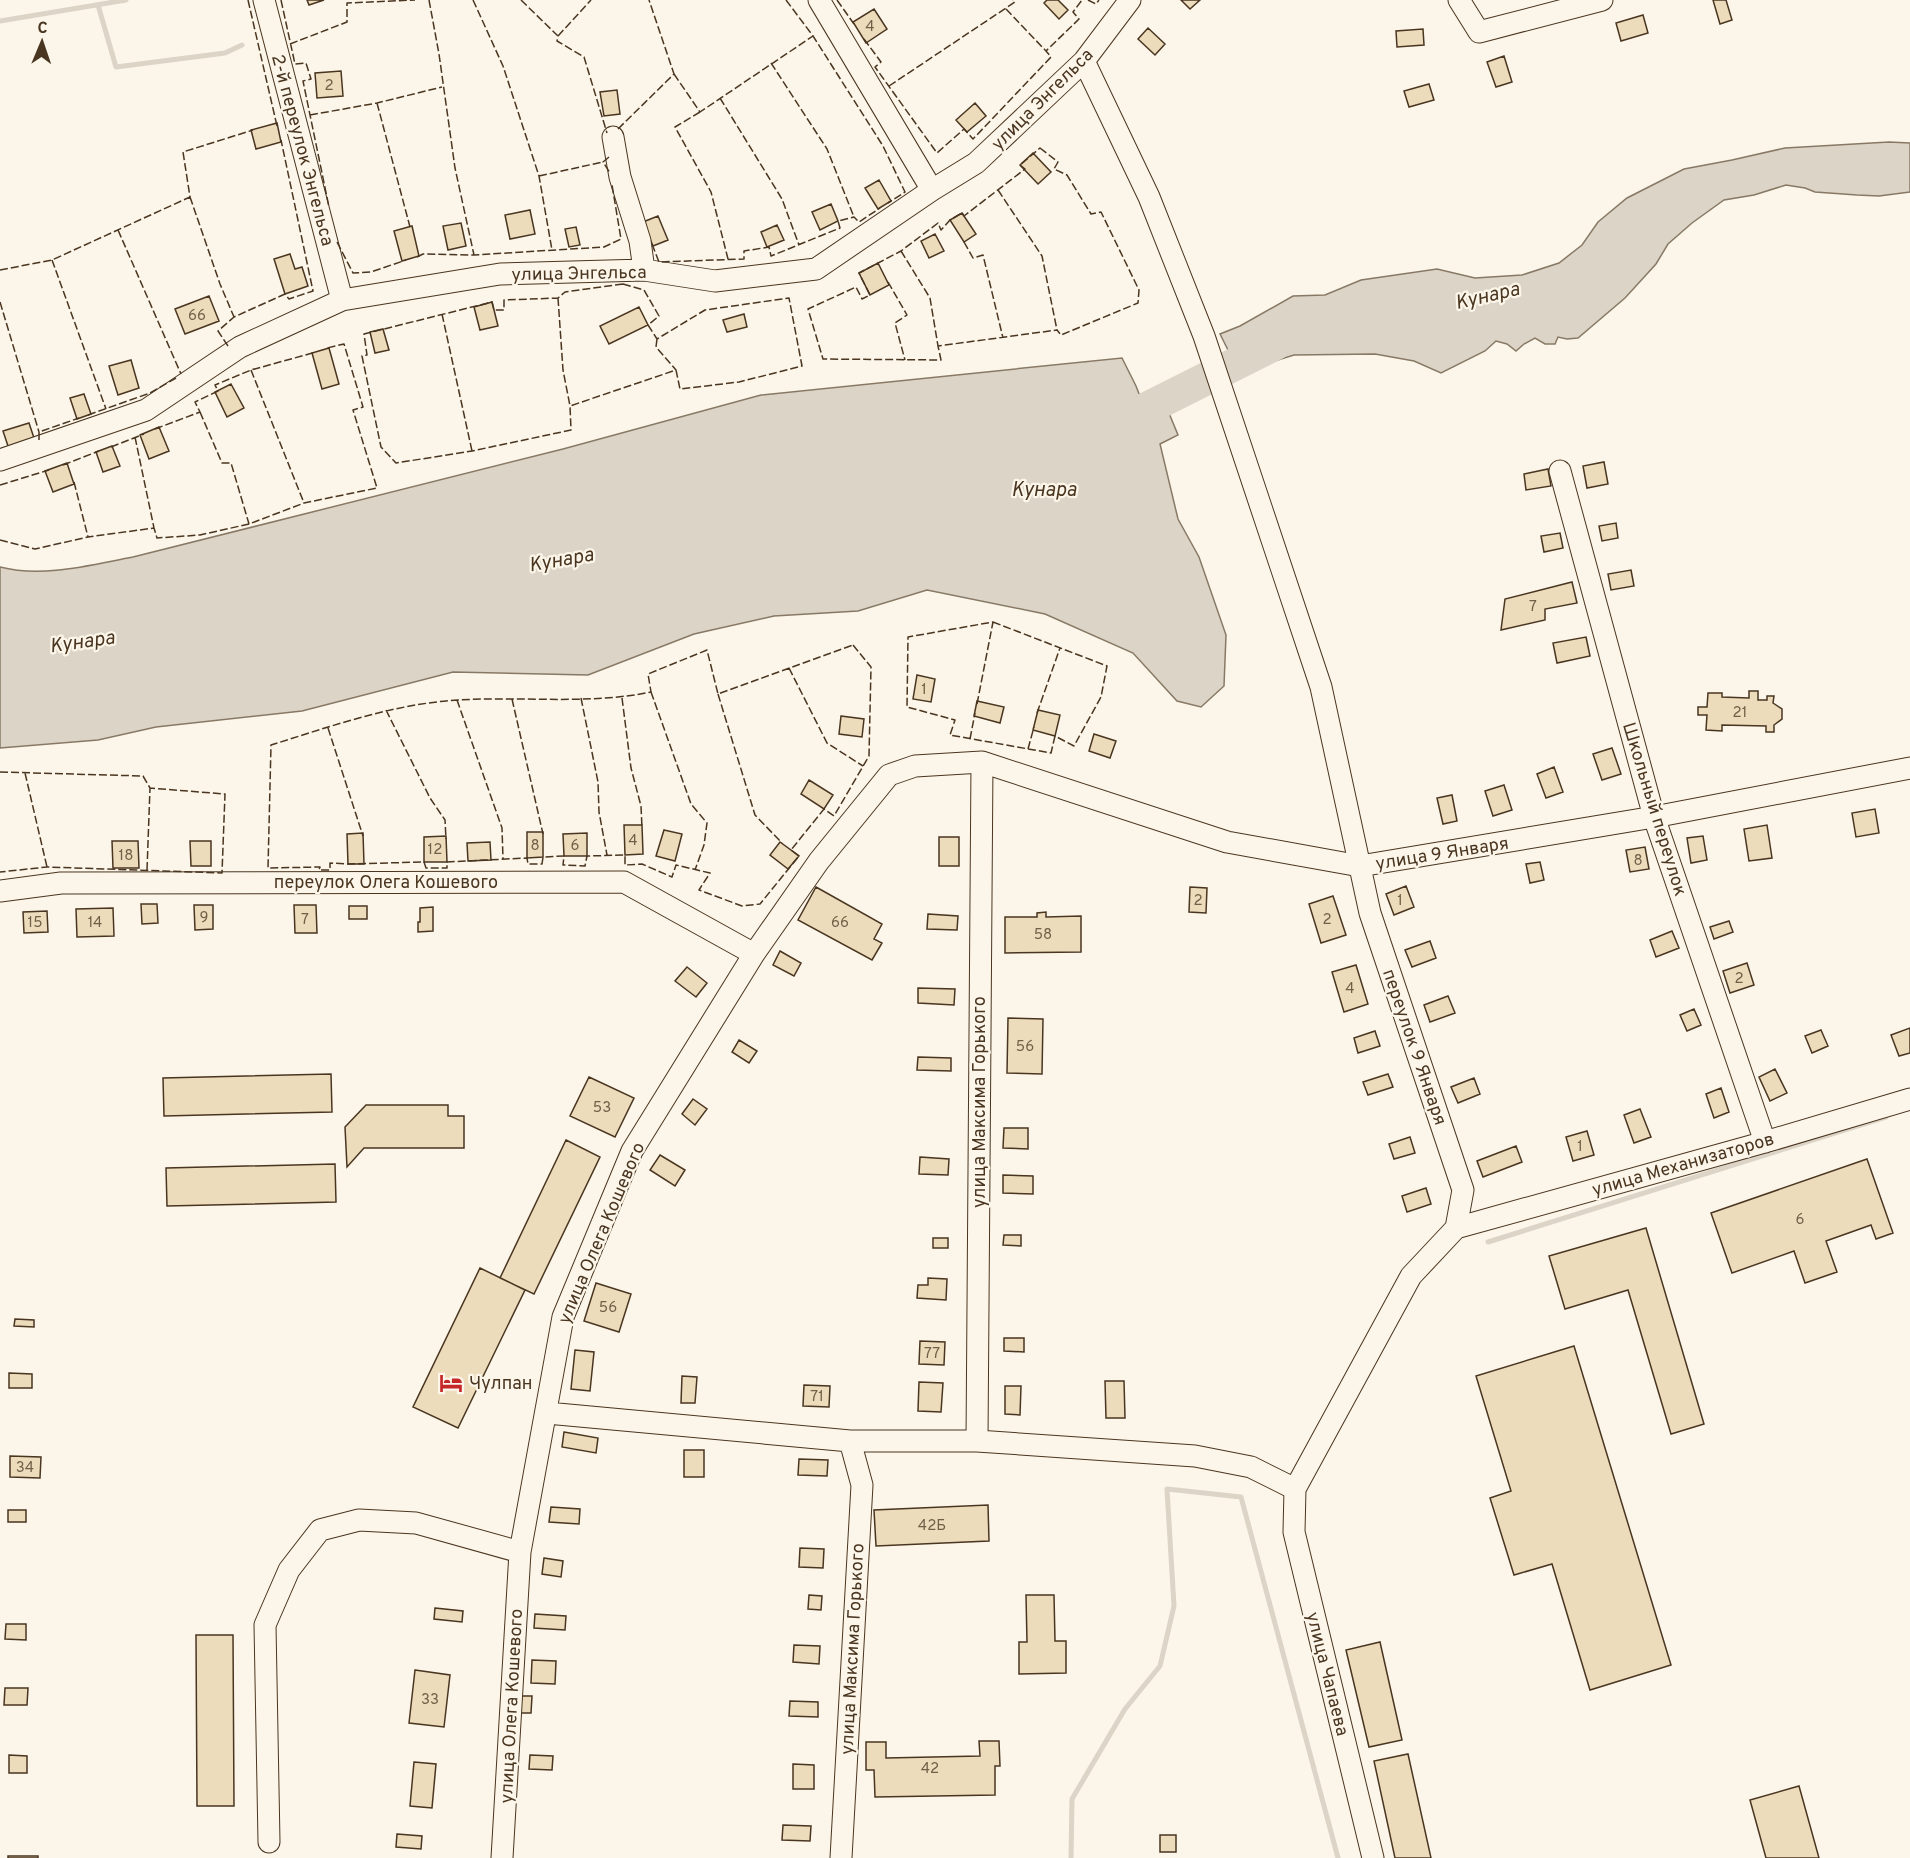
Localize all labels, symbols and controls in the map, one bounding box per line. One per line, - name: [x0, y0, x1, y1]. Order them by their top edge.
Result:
- north arrow: [12, 12, 72, 72]
- house number: 4: [865, 18, 875, 37]
- text: С: [37, 19, 48, 39]
- street label: улица Энгельса: [987, 44, 1099, 156]
- street label: 2-й переулок Энгельса: [265, 52, 338, 249]
- house number: 2: [324, 77, 334, 96]
- street label: улица Энгельса: [511, 262, 647, 287]
- water label: Кунара: [1453, 277, 1523, 317]
- house number: 66: [188, 307, 206, 326]
- water label: Кунара: [1011, 478, 1077, 504]
- water label: Кунара: [527, 542, 596, 579]
- house number: 7: [1529, 598, 1537, 617]
- water label: Кунара: [48, 625, 117, 660]
- house number: 1: [921, 681, 927, 700]
- house number: 21: [1733, 704, 1747, 723]
- street label: Школьный переулок: [1616, 720, 1691, 899]
- house number: 4: [628, 832, 638, 851]
- street label: улица 9 Января: [1374, 833, 1510, 876]
- house number: 8: [530, 837, 540, 856]
- house number: 6: [571, 837, 580, 856]
- house number: 12: [428, 841, 442, 860]
- house number: 18: [119, 847, 133, 866]
- house number: 8: [1633, 852, 1643, 871]
- street label: переулок Олега Кошевого: [274, 872, 498, 895]
- house number: 2: [1193, 892, 1203, 911]
- house number: 1: [1397, 892, 1403, 911]
- house number: 9: [200, 909, 208, 928]
- house number: 7: [301, 911, 309, 930]
- house number: 2: [1322, 911, 1332, 930]
- house number: 15: [28, 914, 42, 933]
- house number: 14: [88, 914, 102, 933]
- house number: 66: [831, 914, 849, 933]
- house number: 58: [1034, 926, 1052, 945]
- street label: переулок 9 Января: [1376, 966, 1451, 1129]
- house number: 2: [1734, 970, 1744, 989]
- house number: 4: [1345, 980, 1355, 999]
- street label: улица Максима Горького: [969, 996, 992, 1208]
- house number: 56: [1016, 1038, 1034, 1057]
- house number: 53: [593, 1099, 611, 1118]
- street label: улица Механизаторов: [1590, 1128, 1777, 1202]
- house number: 1: [1577, 1138, 1583, 1157]
- street label: улица Олега Кошевого: [554, 1139, 651, 1328]
- house number: 6: [1796, 1211, 1805, 1230]
- house number: 56: [599, 1299, 617, 1318]
- house number: 77: [924, 1345, 940, 1364]
- hotel icon: Чулпан: [438, 1370, 464, 1396]
- place label: Чулпан: [469, 1373, 532, 1396]
- house number: 71: [810, 1388, 824, 1407]
- house number: 34: [16, 1459, 34, 1478]
- house number: 42Б: [918, 1517, 946, 1536]
- street label: улица Максима Горького: [836, 1543, 871, 1755]
- street label: улица Олега Кошевого: [496, 1608, 529, 1804]
- street label: улица Чапаева: [1300, 1610, 1353, 1739]
- house number: 33: [421, 1691, 439, 1710]
- house number: 42: [921, 1760, 939, 1779]

